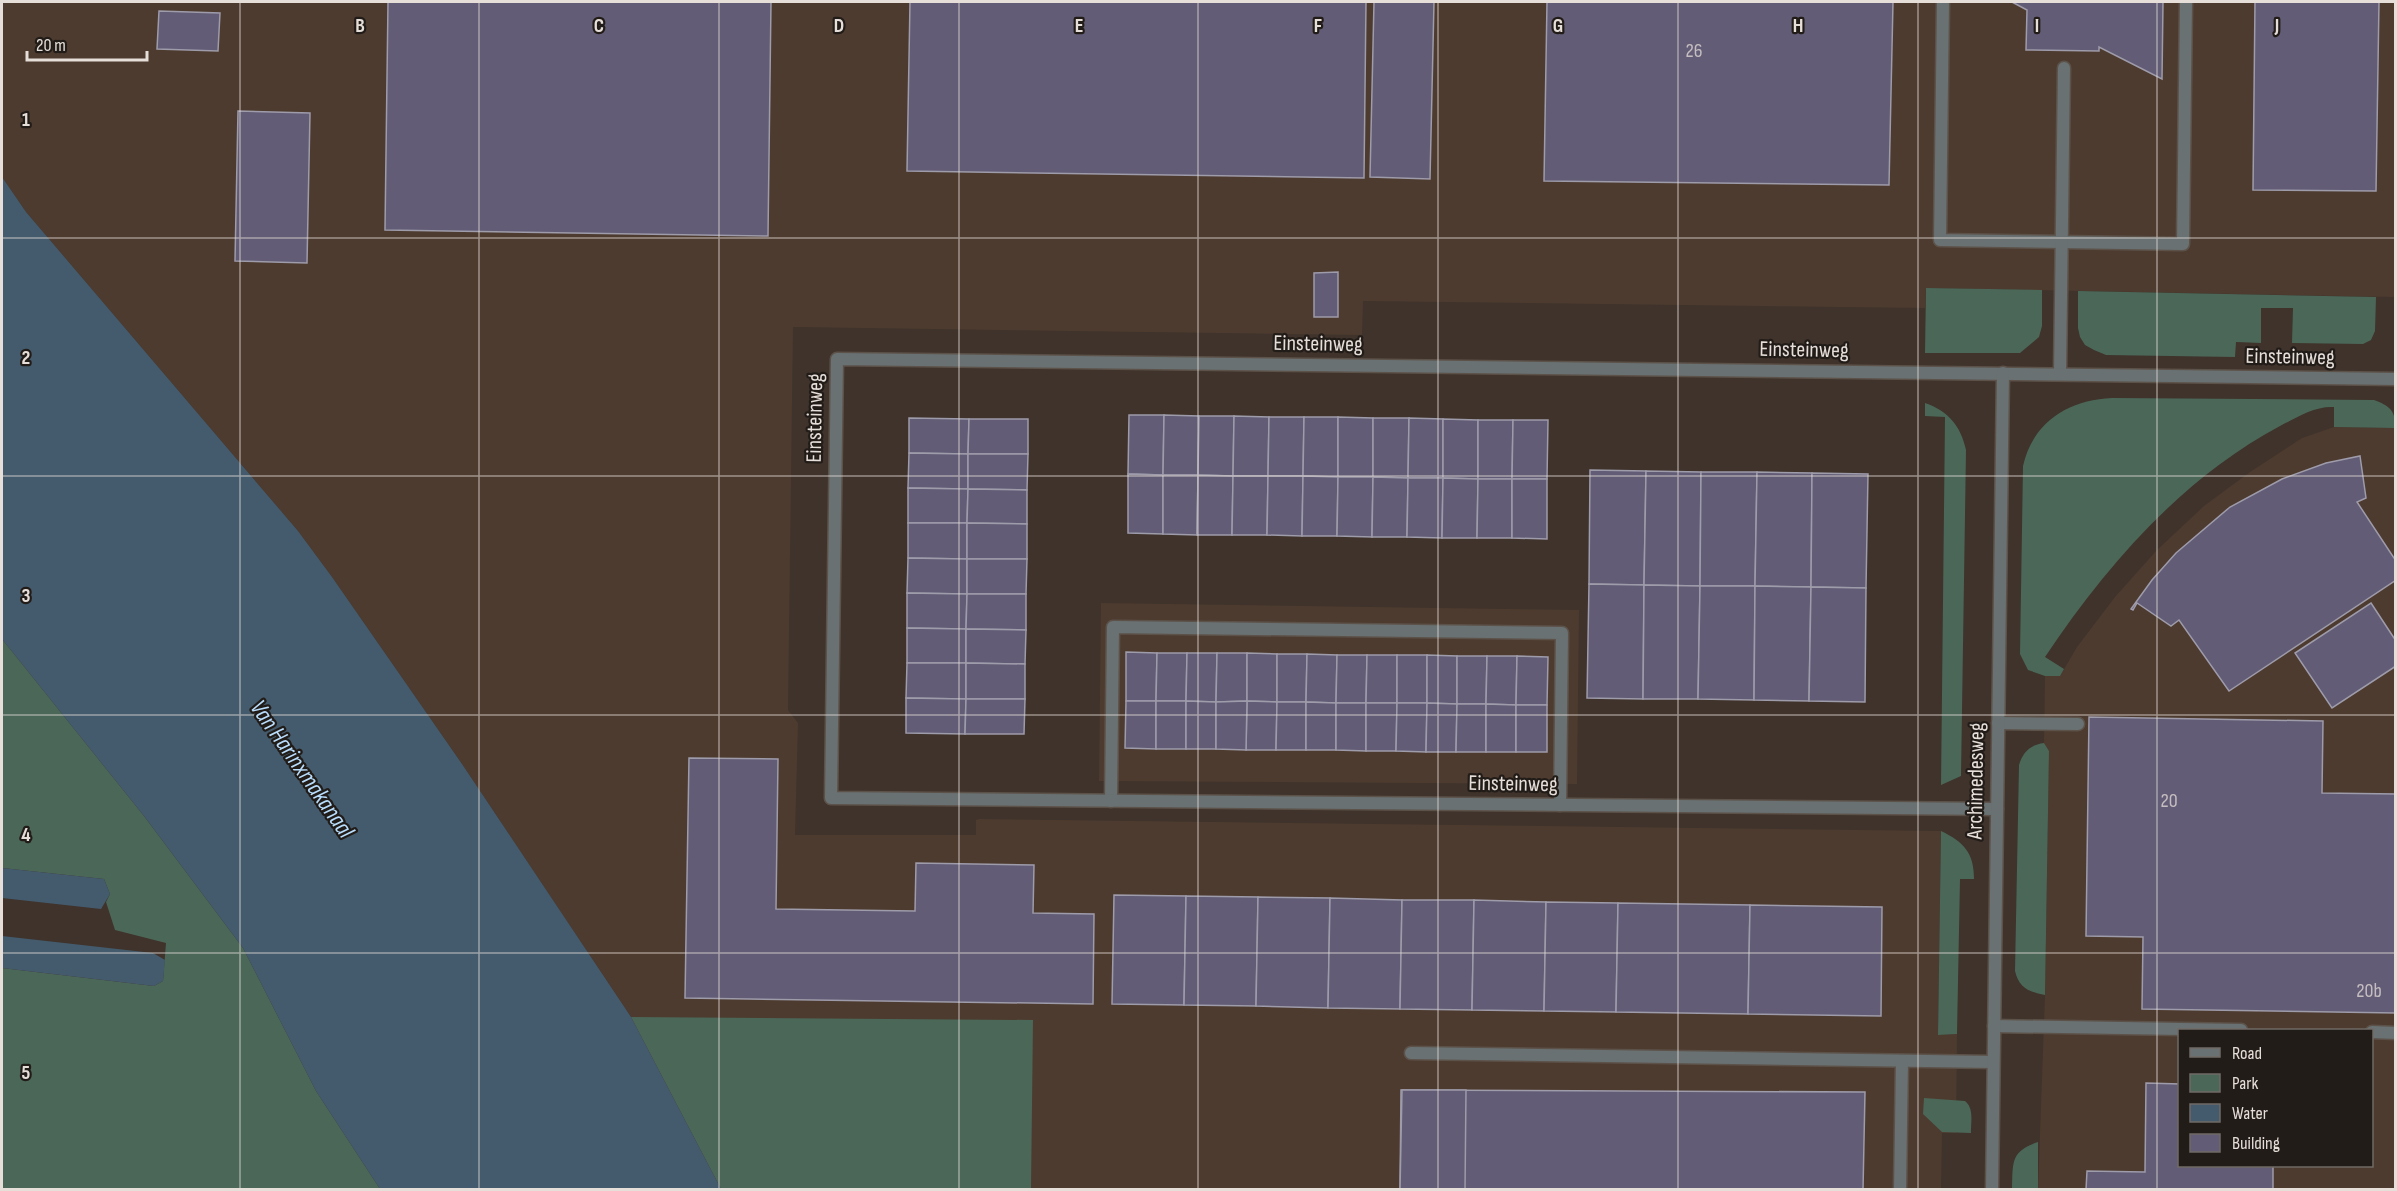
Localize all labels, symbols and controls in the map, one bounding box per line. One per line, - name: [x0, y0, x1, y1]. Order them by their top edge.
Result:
- text: B: [355, 14, 365, 38]
- text: C: [594, 14, 604, 38]
- text: D: [834, 14, 844, 38]
- text: E: [1075, 14, 1083, 38]
- text: F: [1314, 14, 1322, 38]
- text: G: [1553, 14, 1563, 38]
- text: H: [1793, 14, 1803, 38]
- text: I: [2035, 14, 2039, 38]
- text: J: [2274, 14, 2279, 38]
- scale bar: [27, 24, 147, 62]
- text: 20 m: [36, 35, 66, 56]
- house number: 26: [1686, 39, 1703, 63]
- text: 1: [22, 108, 30, 132]
- street label: Einsteinweg: [1273, 330, 1363, 358]
- street label: Einsteinweg: [1759, 336, 1849, 364]
- street label: Einsteinweg: [2245, 343, 2335, 371]
- text: 2: [22, 346, 30, 370]
- street label: Einsteinweg: [801, 373, 829, 463]
- text: 3: [22, 584, 31, 608]
- water label: Van Harinxmakanaal: [244, 694, 361, 844]
- street label: Archimedesweg: [1961, 722, 1991, 841]
- street label: Einsteinweg: [1468, 770, 1558, 798]
- house number: 20: [2160, 789, 2178, 813]
- text: 4: [21, 823, 31, 847]
- house number: 20b: [2356, 979, 2382, 1003]
- legend: [2178, 1029, 2373, 1167]
- text: Road: [2232, 1043, 2262, 1064]
- text: 5: [22, 1061, 31, 1085]
- text: Park: [2232, 1073, 2258, 1094]
- text: Water: [2232, 1103, 2268, 1124]
- text: Building: [2232, 1133, 2280, 1154]

